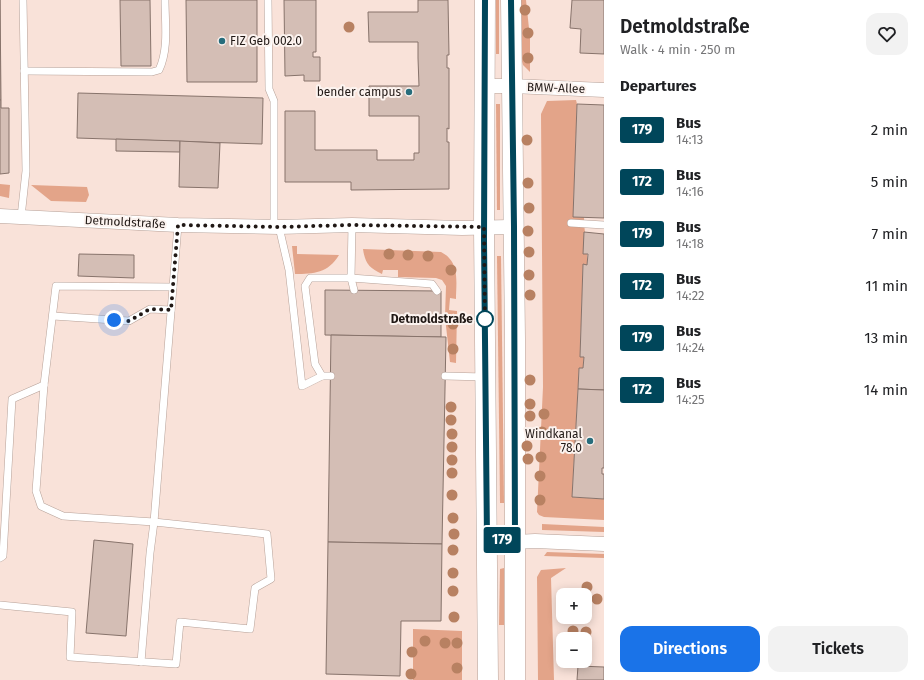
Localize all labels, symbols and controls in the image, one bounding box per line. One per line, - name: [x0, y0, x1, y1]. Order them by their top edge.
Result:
- button: heart: [866, 13, 908, 55]
- text: Detmoldstraße: [620, 15, 750, 38]
- place label: FIZ Geb 002.0: [230, 34, 302, 48]
- marker: FIZ Geb 002.0: [217, 36, 227, 46]
- text: Walk · 4 min · 250 m: [620, 42, 735, 57]
- text: Departures: [620, 77, 697, 95]
- street label: BMW-Allee: [527, 80, 585, 96]
- place label: bender campus: [317, 85, 401, 99]
- marker: bender campus: [404, 87, 414, 97]
- text: Bus: [676, 114, 701, 132]
- text: 179: [632, 121, 652, 138]
- text: 2 min: [871, 121, 908, 139]
- text: 14:13: [676, 132, 703, 147]
- text: Bus: [676, 166, 701, 184]
- text: 172: [632, 173, 652, 190]
- text: 5 min: [871, 173, 908, 191]
- text: 14:16: [676, 184, 704, 199]
- street label: Detmoldstraße: [84, 213, 166, 231]
- text: Bus: [676, 218, 701, 236]
- text: 179: [632, 225, 652, 242]
- text: 7 min: [871, 225, 908, 243]
- text: 14:18: [676, 236, 704, 251]
- text: Bus: [676, 270, 701, 288]
- text: 172: [632, 277, 652, 294]
- text: 11 min: [865, 277, 908, 295]
- text: 14:22: [676, 288, 705, 303]
- your location: [104, 310, 124, 330]
- marker: Detmoldstraße: [476, 310, 494, 328]
- place label: Detmoldstraße: [391, 312, 473, 326]
- text: Bus: [676, 322, 701, 340]
- text: 179: [632, 329, 652, 346]
- text: 13 min: [864, 329, 908, 347]
- text: 14:24: [676, 340, 705, 355]
- text: Bus: [676, 374, 701, 392]
- text: 172: [632, 381, 652, 398]
- text: 14 min: [864, 381, 908, 399]
- text: 14:25: [676, 392, 705, 407]
- place label: Windkanal 78.0: [525, 427, 582, 455]
- marker: Windkanal 78.0: [585, 436, 595, 446]
- line badge: 179: [479, 527, 525, 553]
- text: 179: [492, 531, 512, 548]
- map controls: [556, 588, 592, 668]
- button: +: [556, 588, 592, 624]
- button: Directions: [620, 626, 760, 672]
- button: Tickets: [768, 626, 908, 672]
- button: −: [556, 632, 592, 668]

